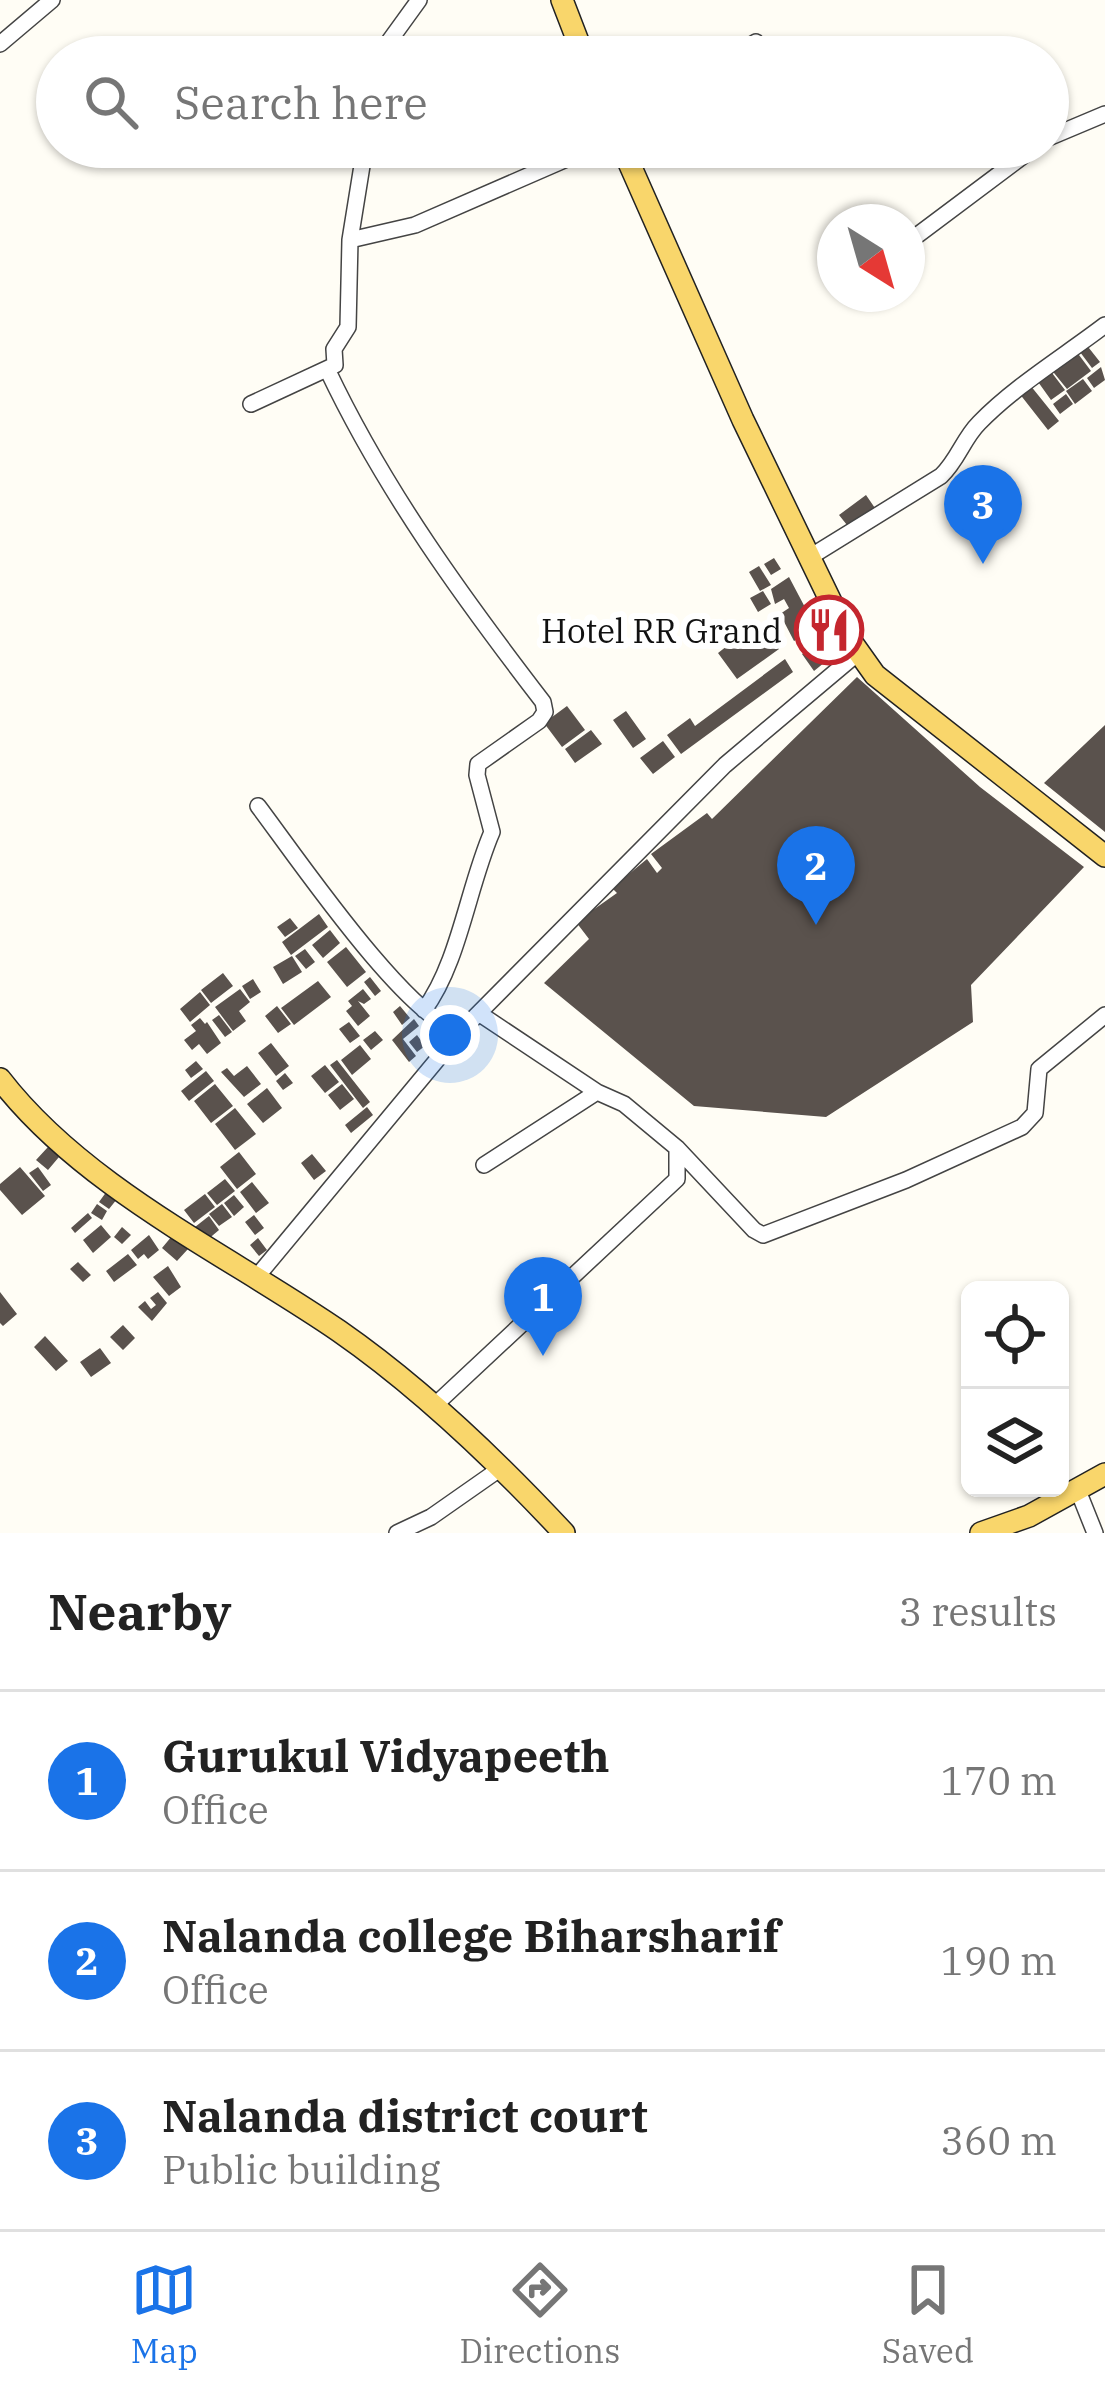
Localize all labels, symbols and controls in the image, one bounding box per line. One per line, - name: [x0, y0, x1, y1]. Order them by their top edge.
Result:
- search box: [36, 36, 1069, 168]
- icon: search: [78, 69, 144, 135]
- text: Search here: [174, 73, 428, 131]
- north arrow: [817, 204, 925, 312]
- pin: 3: [944, 465, 1022, 564]
- restaurant icon: Hotel RR Grand: [794, 595, 864, 665]
- place label: Hotel RR Grand: [541, 609, 782, 652]
- pin: 2: [777, 826, 855, 925]
- your location: [420, 1005, 480, 1065]
- pin: 1: [504, 1257, 582, 1356]
- map controls: [961, 1281, 1069, 1497]
- button: locate: [961, 1281, 1069, 1389]
- button: layers: [961, 1389, 1069, 1497]
- text: Nearby: [48, 1578, 232, 1644]
- text: 3 results: [899, 1586, 1057, 1637]
- text: Gurukul Vidyapeeth: [162, 1726, 610, 1784]
- text: 1: [75, 1755, 99, 1806]
- text: 170 m: [941, 1755, 1057, 1806]
- text: Office: [162, 1784, 269, 1835]
- text: Nalanda college Biharsharif: [162, 1906, 780, 1964]
- text: 2: [75, 1935, 99, 1986]
- text: 190 m: [941, 1935, 1057, 1986]
- text: Office: [162, 1964, 269, 2015]
- text: Nalanda district court: [162, 2086, 648, 2144]
- text: 3: [75, 2115, 99, 2166]
- text: 360 m: [941, 2115, 1057, 2166]
- text: Public building: [162, 2144, 441, 2195]
- tab: Map: [131, 2257, 198, 2372]
- tab: Directions: [459, 2257, 620, 2372]
- tab: Saved: [882, 2257, 974, 2372]

